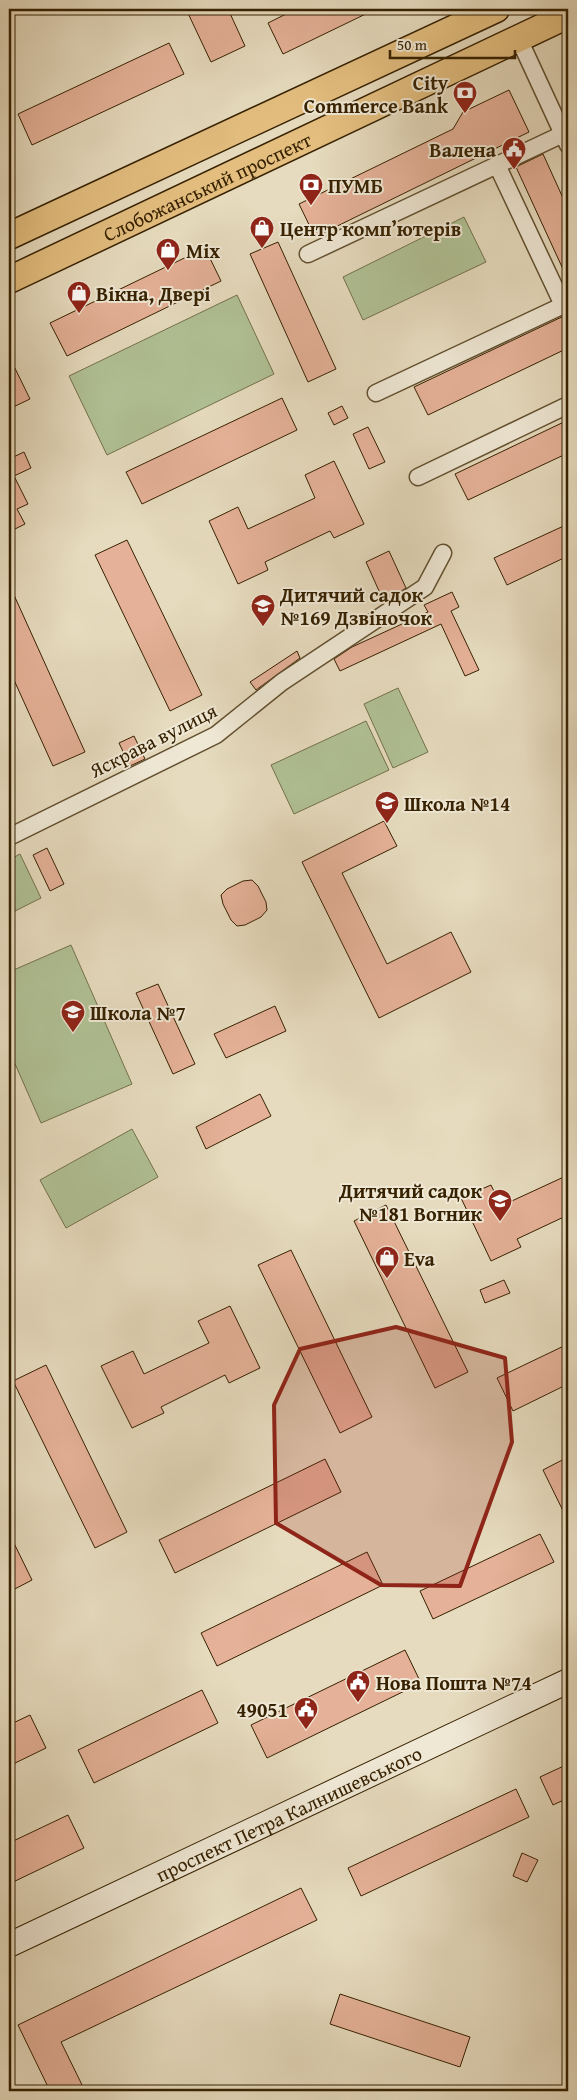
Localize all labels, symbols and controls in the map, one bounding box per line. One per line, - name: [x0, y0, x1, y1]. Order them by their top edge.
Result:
- scale bar: [390, 28, 514, 60]
- text: 50 m: [397, 34, 428, 55]
- place label: City Commerce Bank: [304, 68, 449, 120]
- bank icon: City Commerce Bank: [452, 80, 478, 114]
- street label: Слобожанський проспект: [98, 124, 316, 248]
- place label: Валена: [429, 135, 497, 164]
- public building icon: Валена: [501, 136, 527, 170]
- place label: ПУМБ: [328, 171, 383, 200]
- bank icon: ПУМБ: [298, 172, 324, 206]
- place label: Центр комп’ютерів: [280, 214, 461, 243]
- shop icon: Центр комп’ютерів: [249, 215, 275, 249]
- place label: Mix: [186, 236, 220, 265]
- shop icon: Mix: [155, 237, 181, 271]
- place label: Вікна, Двері: [96, 279, 210, 308]
- shop icon: Вікна, Двері: [66, 280, 92, 314]
- place label: Дитячий садок №169 Дзвіночок: [279, 580, 433, 632]
- school or university icon: Дитячий садок №169 Дзвіночок: [250, 593, 276, 627]
- street label: Яскрава вулиця: [83, 695, 222, 785]
- place label: Школа №14: [404, 789, 510, 818]
- school or university icon: Школа №14: [374, 790, 400, 824]
- place label: Школа №7: [90, 998, 186, 1027]
- school or university icon: Школа №7: [60, 999, 86, 1033]
- place label: Дитячий садок №181 Вогник: [338, 1176, 483, 1228]
- school or university icon: Дитячий садок №181 Вогник: [487, 1188, 513, 1222]
- place label: Eva: [404, 1244, 436, 1273]
- shop icon: Eva: [374, 1245, 400, 1279]
- place label: Нова Пошта №74: [376, 1668, 532, 1697]
- public building icon: Нова Пошта №74: [345, 1669, 371, 1703]
- place label: 49051: [236, 1695, 288, 1724]
- public building icon: 49051: [293, 1696, 319, 1730]
- street label: проспект Петра Калнишевського: [150, 1738, 426, 1888]

